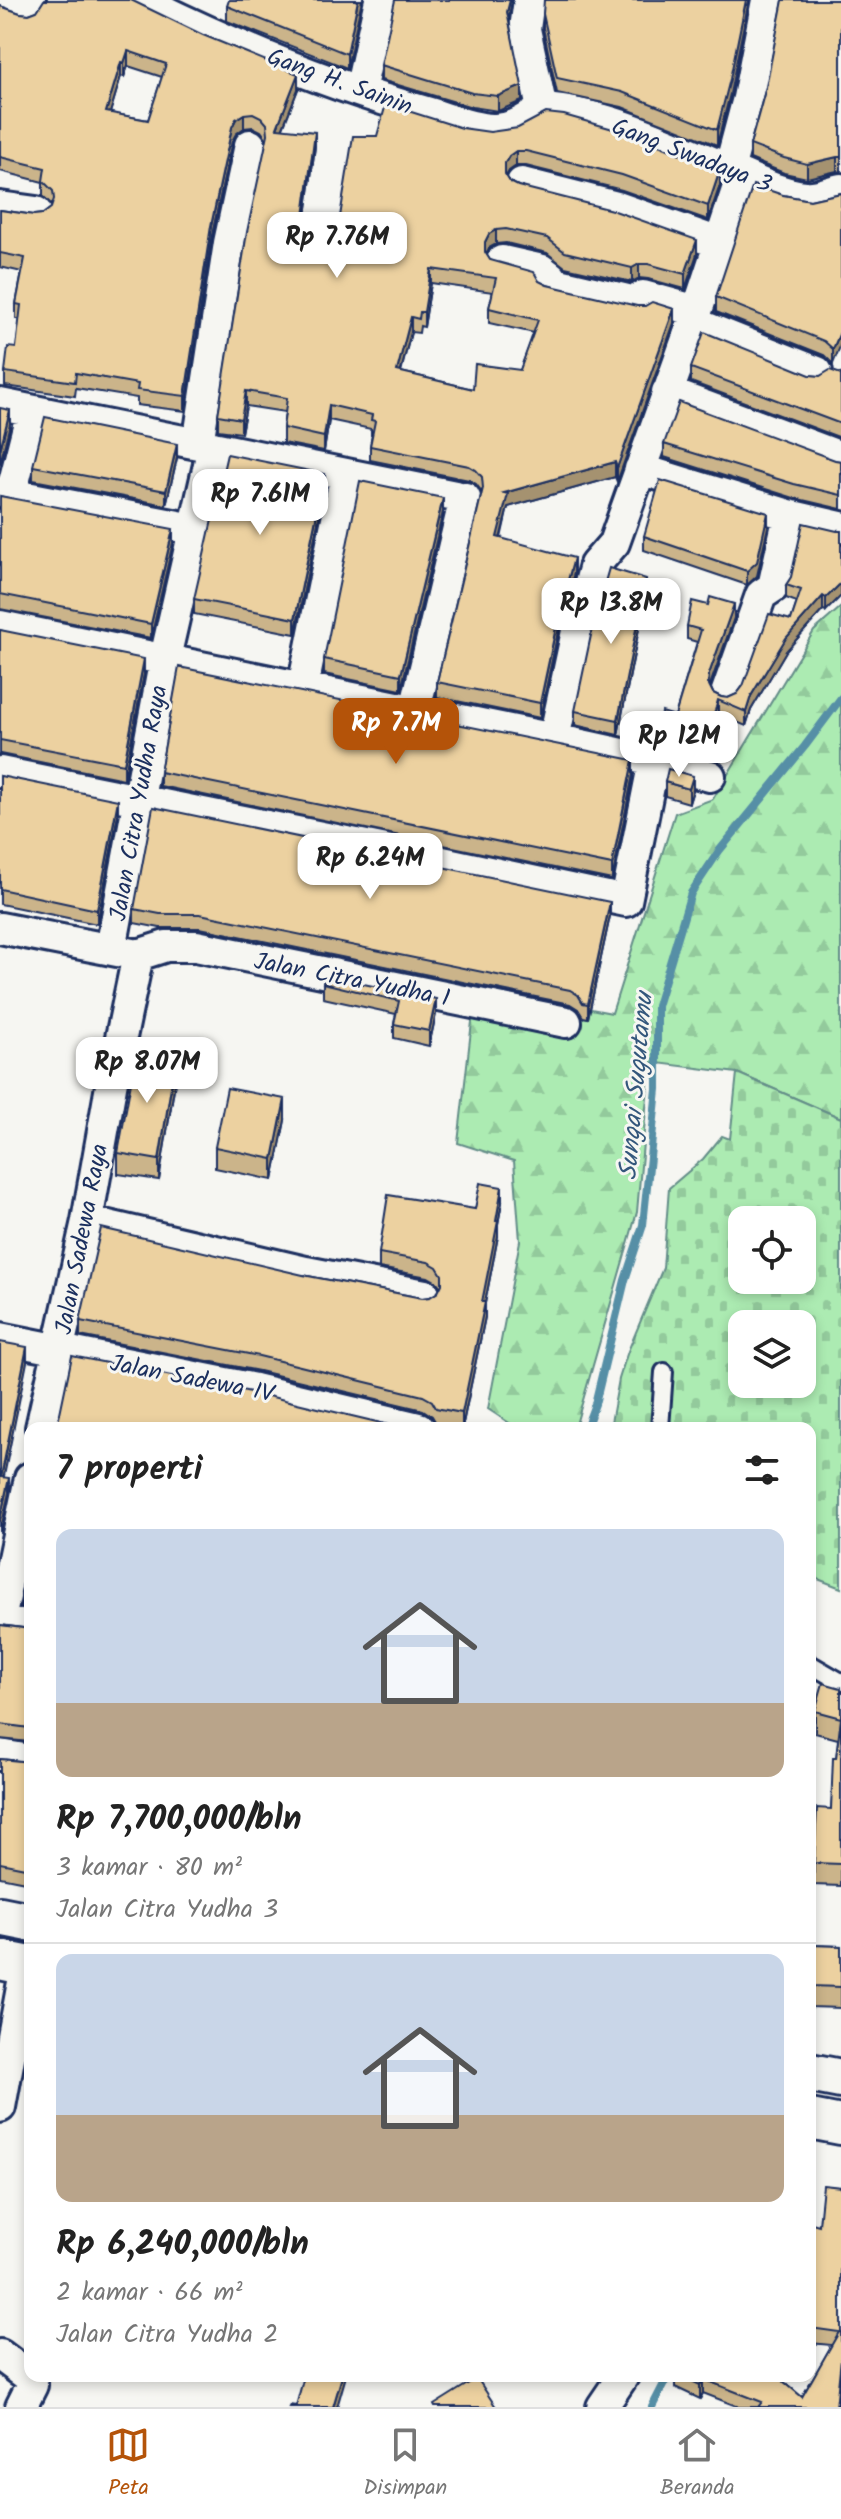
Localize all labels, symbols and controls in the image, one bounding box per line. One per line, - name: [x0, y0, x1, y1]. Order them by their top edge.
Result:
- street label: Gang H. Sainin: [261, 38, 418, 127]
- street label: Gang Swadaya 3: [606, 108, 777, 205]
- pin: Rp 7.76M: [254, 212, 420, 280]
- text: Rp 7.76M: [285, 217, 389, 259]
- pin: Rp 7.61M: [177, 469, 343, 537]
- text: Rp 7.61M: [210, 474, 310, 516]
- pin: Rp 13.8M: [528, 578, 694, 646]
- text: Rp 13.8M: [560, 583, 662, 625]
- street label: Jalan Citra Yudha Raya: [100, 682, 179, 924]
- pin: Rp 7.7M: [322, 698, 470, 766]
- text: Rp 7.7M: [351, 703, 441, 745]
- pin: Rp 12M: [614, 711, 744, 779]
- text: Rp 12M: [638, 716, 720, 758]
- pin: Rp 6.24M: [287, 833, 453, 901]
- text: Rp 6.24M: [316, 838, 424, 880]
- street label: Jalan Citra Yudha 1: [250, 942, 453, 1019]
- water label: Sungai Sugutamu: [608, 987, 666, 1182]
- pin: Rp 8.07M: [64, 1037, 230, 1105]
- text: Rp 8.07M: [94, 1042, 200, 1084]
- street label: Jalan Sadewa Raya: [45, 1141, 120, 1338]
- map controls: [728, 1206, 816, 1398]
- button: locate: [728, 1206, 816, 1294]
- button: layers: [728, 1310, 816, 1398]
- street label: Jalan Sadewa IV: [106, 1344, 279, 1415]
- text: 7 properti: [56, 1443, 203, 1497]
- icon: filters: [740, 1448, 784, 1492]
- icon: home: [348, 1581, 492, 1725]
- text: Rp 7,700,000/bln: [56, 1793, 302, 1847]
- text: 3 kamar · 80 m²: [56, 1847, 242, 1889]
- text: Jalan Citra Yudha 3: [56, 1889, 278, 1931]
- icon: home: [348, 2006, 492, 2150]
- text: Rp 6,240,000/bln: [56, 2218, 309, 2272]
- text: 2 kamar · 66 m²: [56, 2272, 242, 2314]
- text: Jalan Citra Yudha 2: [56, 2314, 278, 2356]
- tab: Peta: [106, 2423, 150, 2506]
- tab: Disimpan: [363, 2423, 447, 2506]
- tab: Beranda: [660, 2423, 735, 2506]

